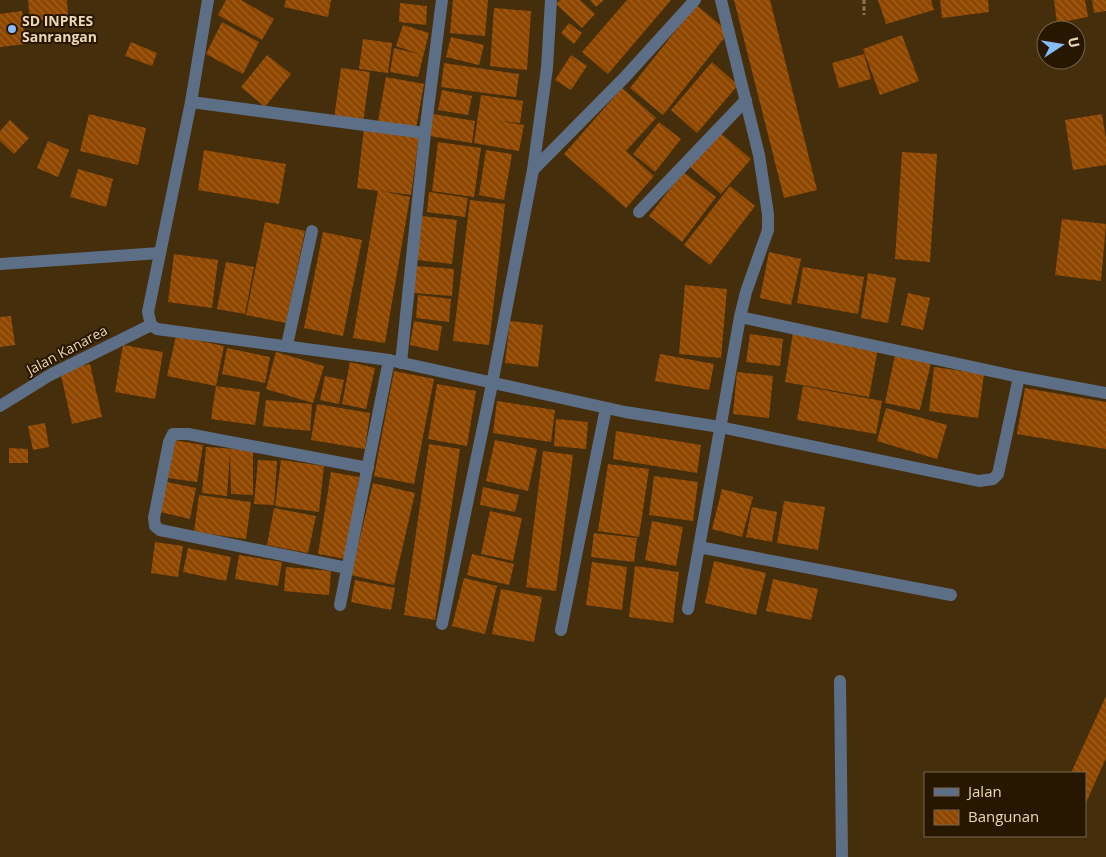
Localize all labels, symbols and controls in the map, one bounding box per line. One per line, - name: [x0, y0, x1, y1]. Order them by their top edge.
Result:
- place label: SD INPRES Sanrangan: [22, 11, 97, 46]
- north arrow: [1036, 20, 1086, 70]
- marker: SD INPRES Sanrangan: [6, 23, 18, 35]
- text: U: [1064, 35, 1085, 49]
- street label: Jalan Kanarea: [21, 320, 111, 380]
- legend: [924, 772, 1086, 837]
- text: Jalan: [966, 781, 1002, 801]
- text: Bangunan: [968, 806, 1039, 826]

